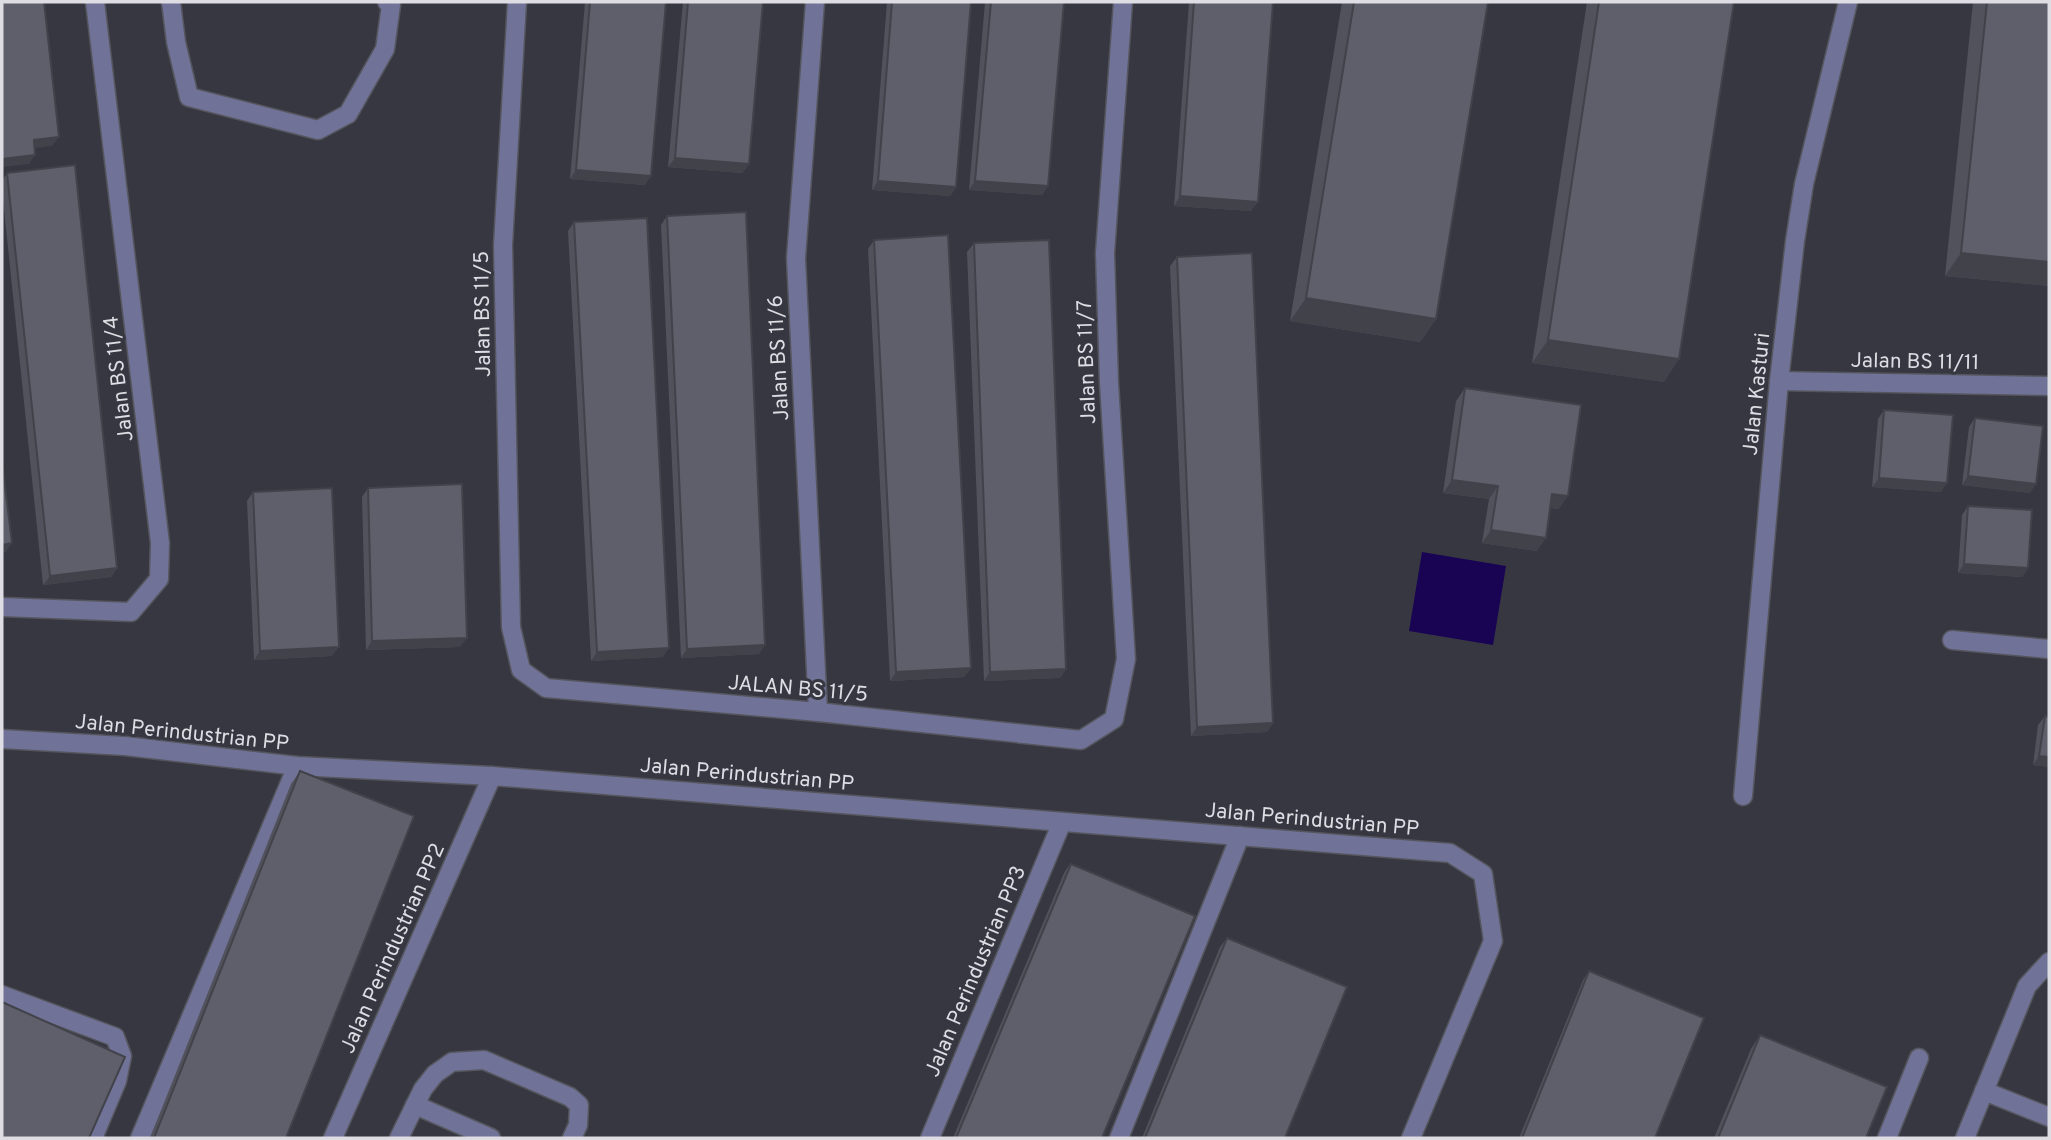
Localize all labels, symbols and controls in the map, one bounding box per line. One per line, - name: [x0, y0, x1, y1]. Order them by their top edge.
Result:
- street label: Jalan BS 11/5: [469, 251, 498, 377]
- street label: Jalan BS 11/6: [763, 294, 796, 421]
- street label: Jalan BS 11/7: [1072, 299, 1103, 425]
- street label: Jalan BS 11/4: [98, 314, 141, 443]
- street label: Jalan Kasturi: [1738, 332, 1777, 457]
- street label: Jalan BS 11/11: [1850, 348, 1980, 377]
- street label: JALAN BS 11/5: [727, 670, 869, 709]
- street label: Jalan Perindustrian PP: [74, 709, 290, 758]
- street label: Jalan Perindustrian PP: [639, 753, 855, 798]
- street label: Jalan Perindustrian PP: [1204, 798, 1420, 843]
- street label: Jalan Perindustrian PP2: [335, 839, 452, 1058]
- street label: Jalan Perindustrian PP3: [920, 862, 1033, 1081]

